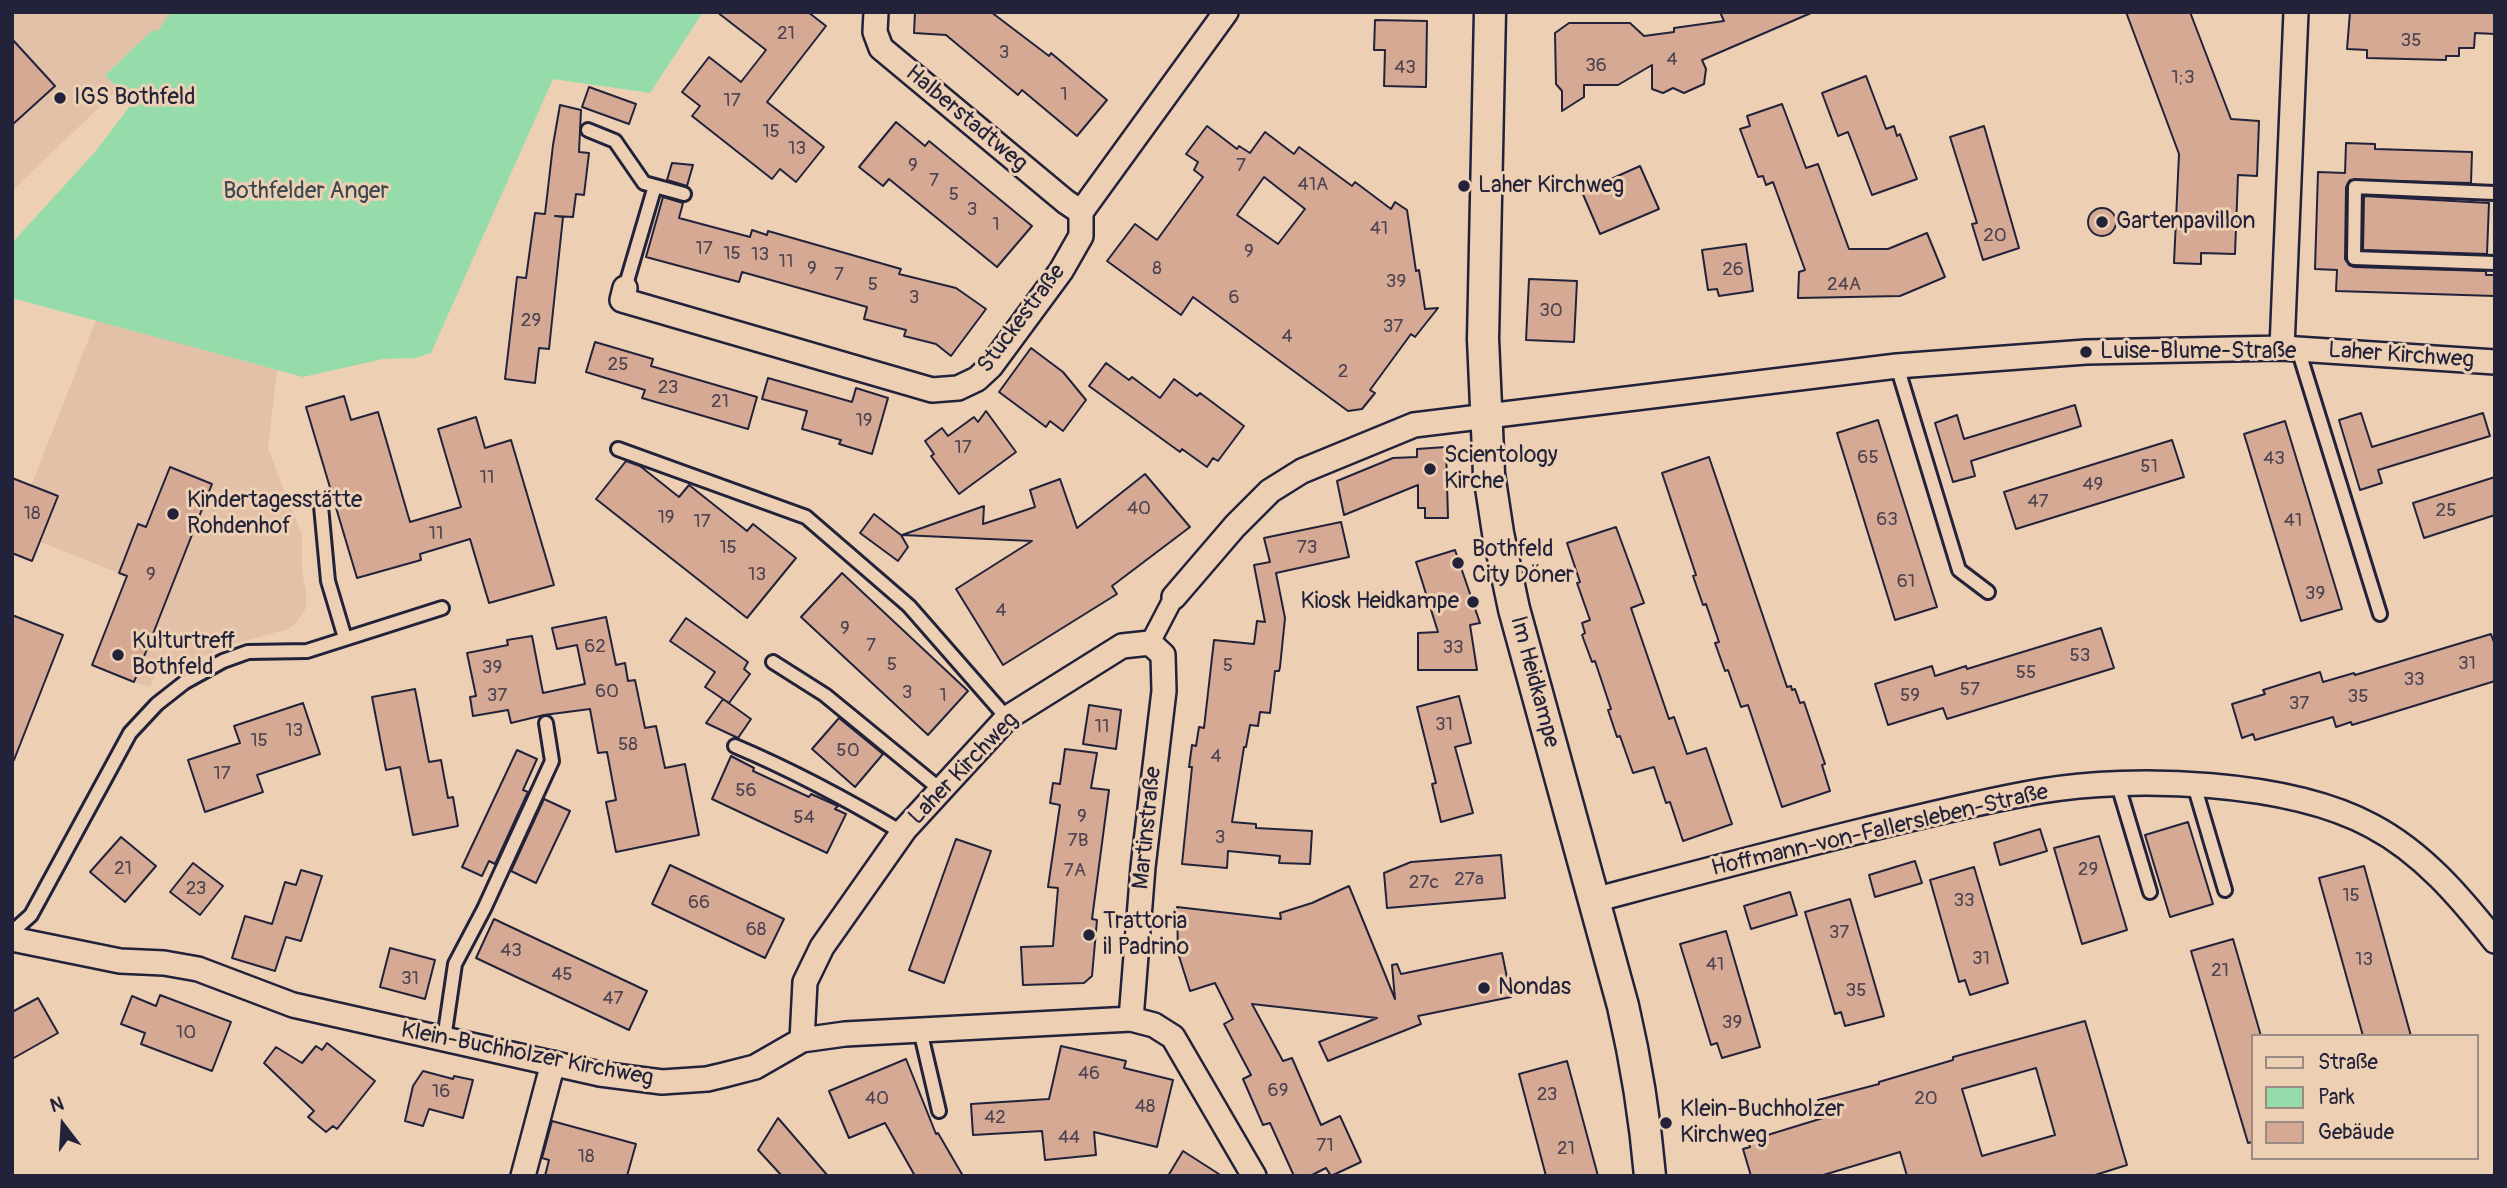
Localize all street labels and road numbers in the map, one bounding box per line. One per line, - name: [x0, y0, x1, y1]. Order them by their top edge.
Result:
- street label: Halberstadtweg: [899, 60, 1033, 178]
- street label: Stuckestraße: [972, 259, 1072, 379]
- street label: Laher Kirchweg: [2327, 337, 2475, 375]
- street label: Im Heidkampe: [1503, 613, 1565, 751]
- street label: Laher Kirchweg: [903, 707, 1025, 831]
- street label: Martinstraße: [1128, 765, 1168, 891]
- street label: Hoffmann-von-Fallersleben-Straße: [1709, 779, 2051, 883]
- street label: Klein-Buchholzer Kirchweg: [398, 1017, 656, 1093]

